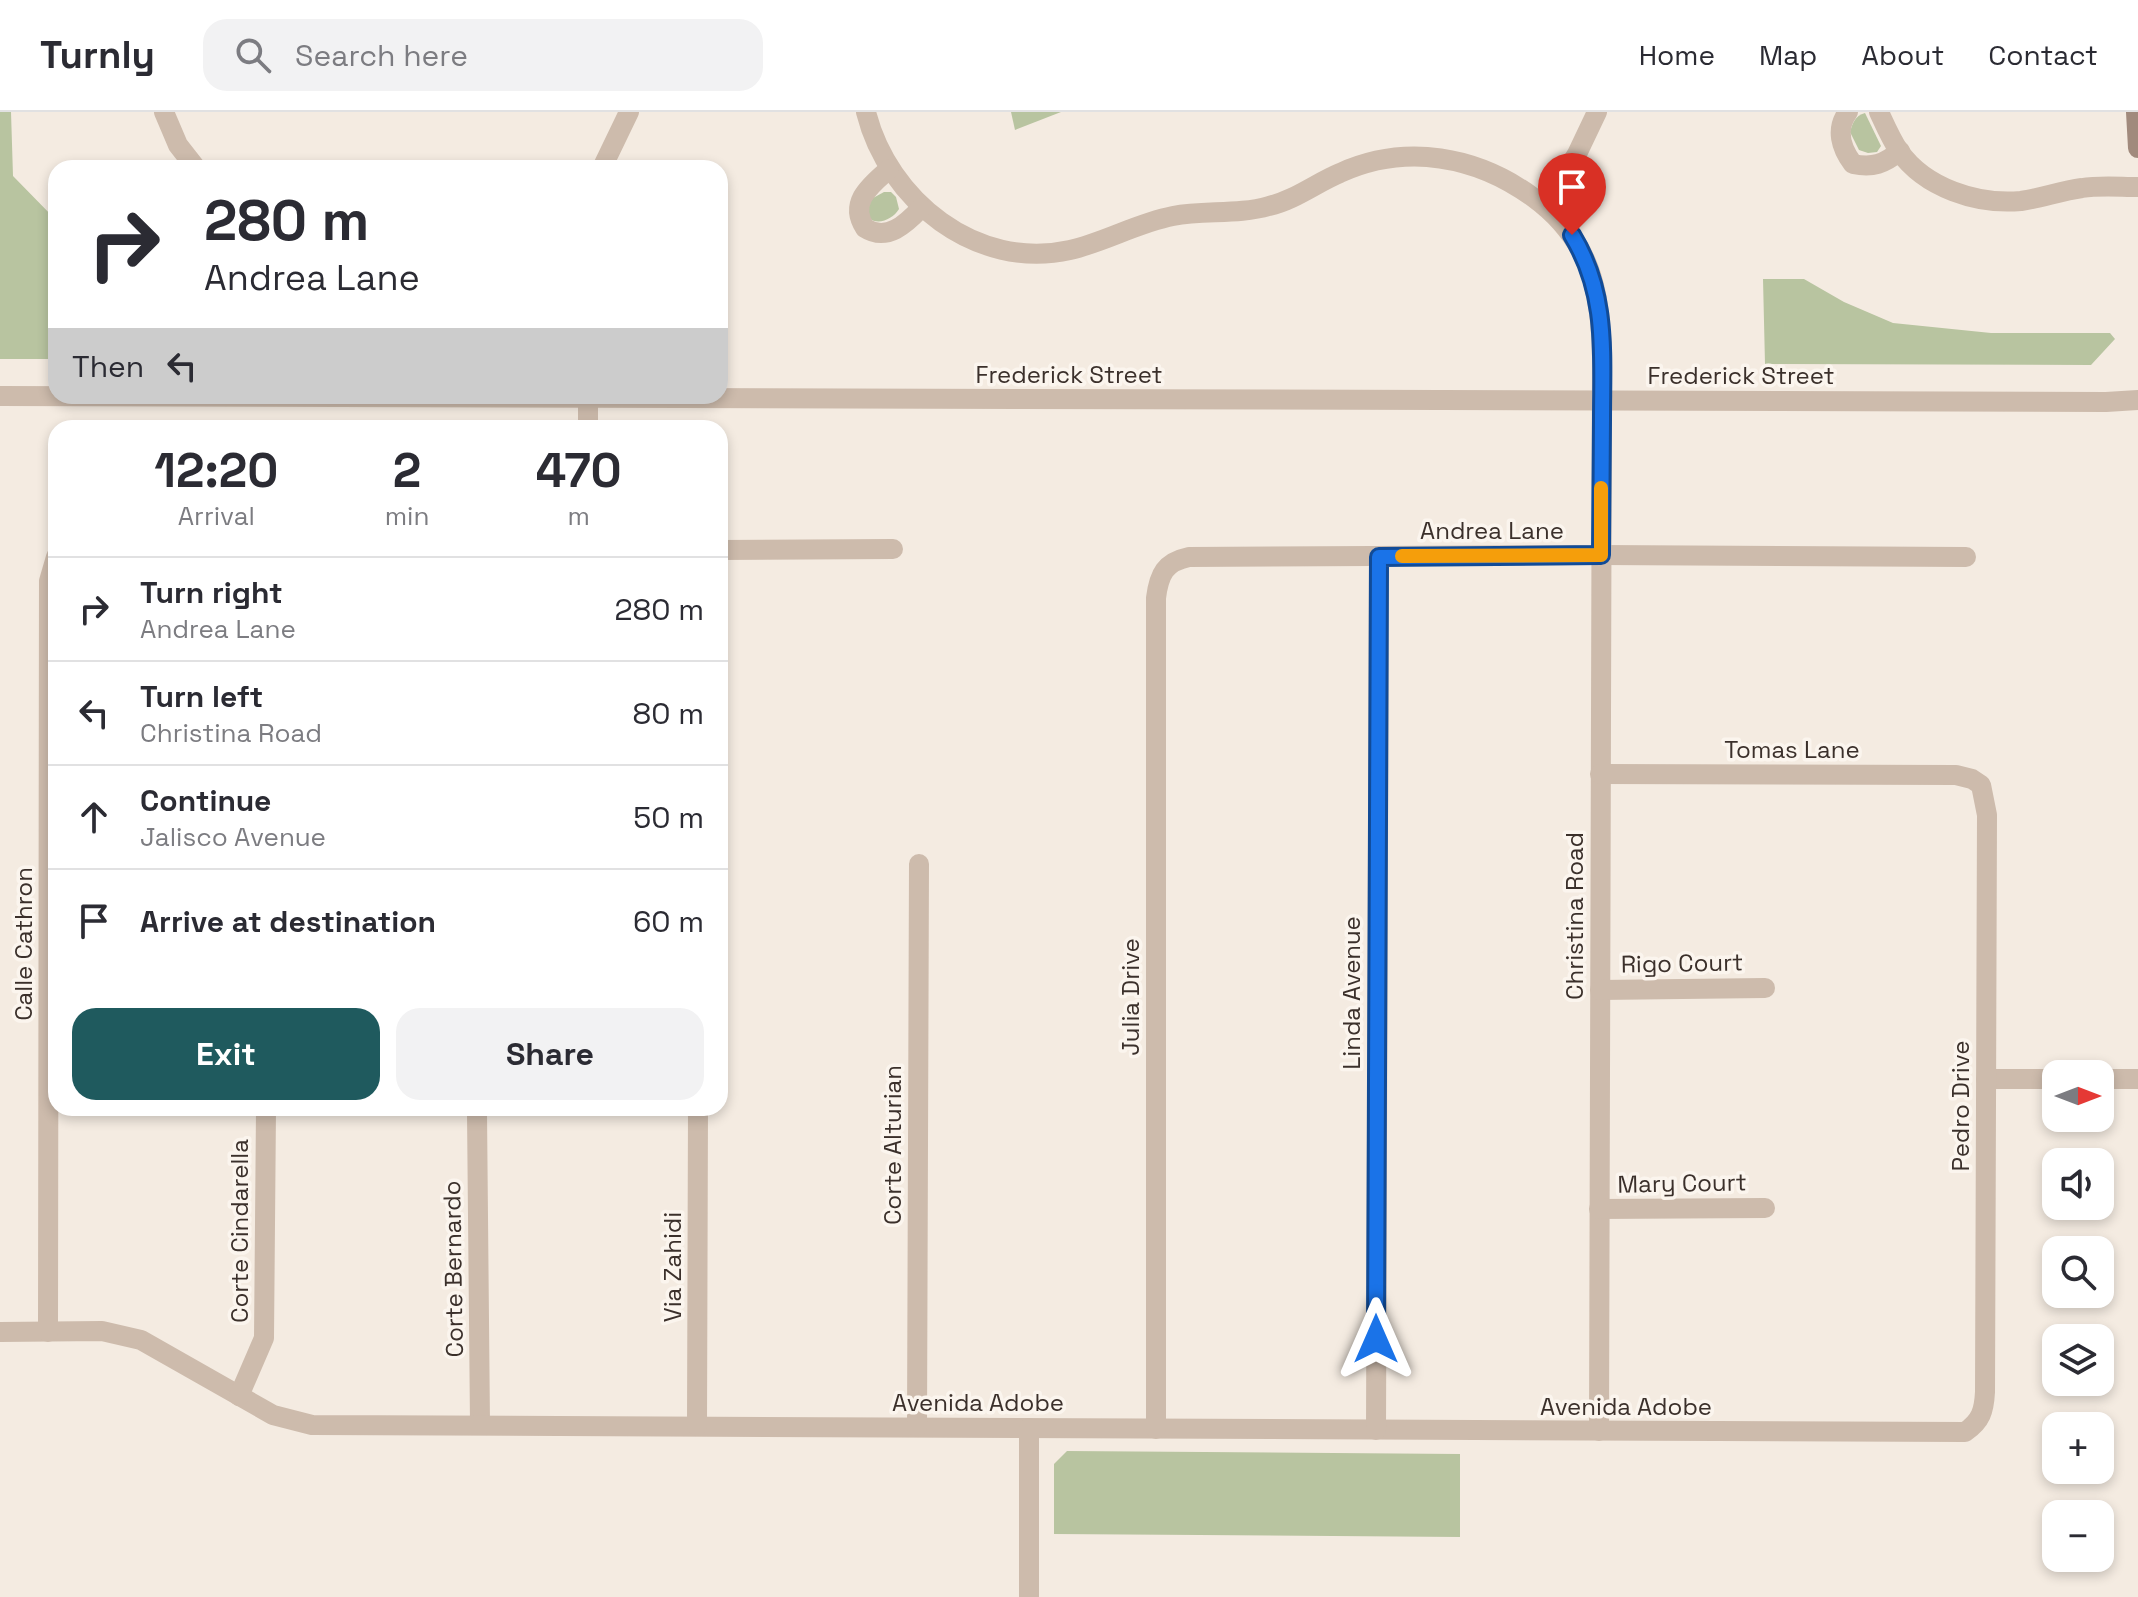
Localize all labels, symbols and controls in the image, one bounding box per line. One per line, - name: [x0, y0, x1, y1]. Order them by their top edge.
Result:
- search box: [203, 19, 763, 91]
- text: Turnly: [40, 31, 155, 79]
- icon: search: [231, 33, 275, 77]
- text: Search here: [295, 36, 468, 75]
- text: Home: [1639, 37, 1715, 73]
- text: Map: [1759, 37, 1817, 73]
- text: About: [1861, 37, 1944, 73]
- text: Contact: [1988, 37, 2098, 73]
- pin: [1538, 153, 1606, 235]
- icon: arrive: [1550, 165, 1594, 209]
- text: 280 m: [204, 185, 369, 256]
- icon: right: [72, 192, 176, 296]
- text: Andrea Lane: [204, 255, 420, 301]
- icon: left: [160, 344, 204, 388]
- text: Then: [72, 347, 144, 386]
- street label: Frederick Street: [975, 359, 1163, 390]
- street label: Frederick Street: [1647, 360, 1835, 391]
- text: 12:20: [154, 440, 278, 501]
- text: 2: [393, 440, 421, 501]
- text: 470: [536, 440, 622, 501]
- text: Arrival: [178, 499, 255, 533]
- text: min: [385, 499, 429, 533]
- text: m: [567, 499, 590, 533]
- street label: Andrea Lane: [1420, 515, 1564, 546]
- text: Turn right: [140, 573, 283, 612]
- icon: right: [72, 587, 116, 631]
- text: 280 m: [614, 590, 704, 629]
- text: Andrea Lane: [140, 612, 296, 646]
- text: Turn left: [140, 677, 263, 716]
- icon: left: [72, 691, 116, 735]
- text: 80 m: [633, 694, 704, 733]
- text: Christina Road: [140, 716, 322, 750]
- street label: Tomas Lane: [1724, 734, 1860, 765]
- text: Continue: [140, 781, 271, 820]
- icon: ahead: [72, 795, 116, 839]
- text: 50 m: [633, 798, 704, 837]
- text: Jalisco Avenue: [140, 820, 326, 854]
- street label: Christina Road: [1559, 832, 1590, 1000]
- street label: Calle Cathron: [8, 867, 39, 1021]
- icon: arrive: [72, 899, 116, 943]
- text: Arrive at destination: [140, 902, 436, 941]
- text: 60 m: [633, 902, 704, 941]
- street label: Linda Avenue: [1336, 916, 1367, 1070]
- street label: Julia Drive: [1115, 938, 1146, 1056]
- street label: Rigo Court: [1621, 946, 1743, 980]
- button: Exit: [72, 1008, 380, 1100]
- button: Share: [396, 1008, 704, 1100]
- street label: Pedro Drive: [1945, 1041, 1976, 1171]
- north arrow: [2042, 1060, 2114, 1132]
- map controls: [2042, 1060, 2114, 1572]
- street label: Corte Alturian: [877, 1065, 908, 1225]
- street label: Corte Cindarella: [224, 1139, 255, 1323]
- button: sound: [2042, 1148, 2114, 1220]
- street label: Mary Court: [1617, 1166, 1747, 1200]
- street label: Corte Bernardo: [436, 1180, 470, 1358]
- street label: Via Zahidi: [657, 1212, 688, 1322]
- button: search: [2042, 1236, 2114, 1308]
- position arrow: [1334, 1297, 1418, 1381]
- button: layers: [2042, 1324, 2114, 1396]
- street label: Avenida Adobe: [892, 1387, 1064, 1418]
- street label: Avenida Adobe: [1540, 1391, 1712, 1422]
- button: +: [2042, 1412, 2114, 1484]
- button: −: [2042, 1500, 2114, 1572]

